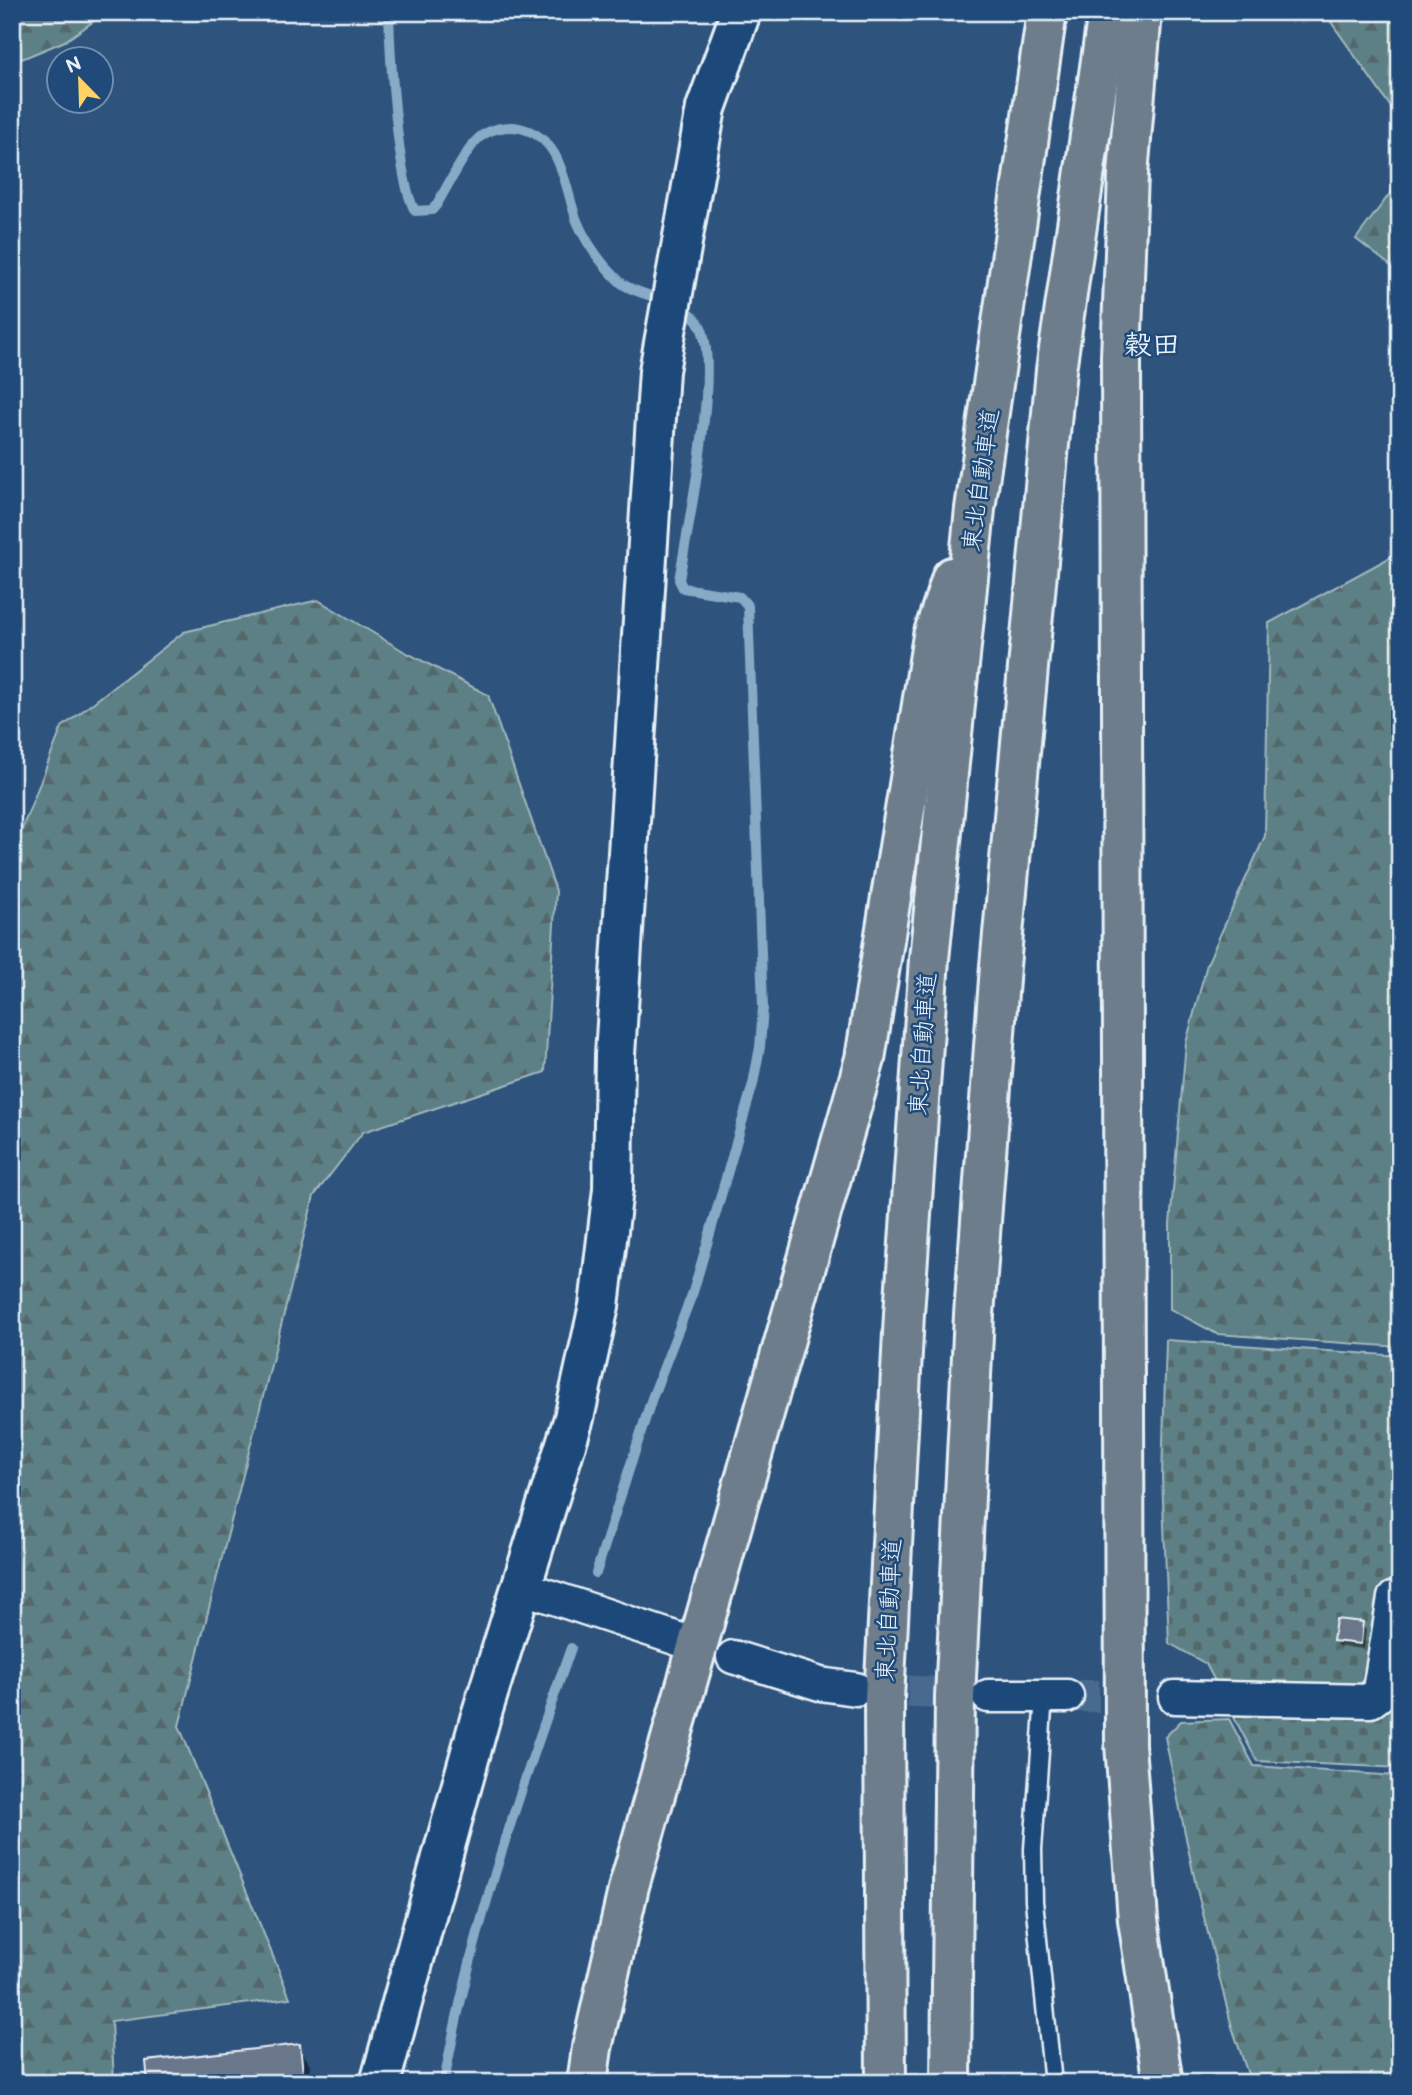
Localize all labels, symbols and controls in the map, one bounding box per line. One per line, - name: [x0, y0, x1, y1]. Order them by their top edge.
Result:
- north arrow: [46, 46, 116, 116]
- text: N: [63, 52, 85, 79]
- district label: 穀田: [1124, 329, 1180, 362]
- street label: 東北自動車道: [957, 407, 1005, 553]
- street label: 東北自動車道: [904, 971, 942, 1117]
- street label: 東北自動車道: [871, 1537, 907, 1683]

